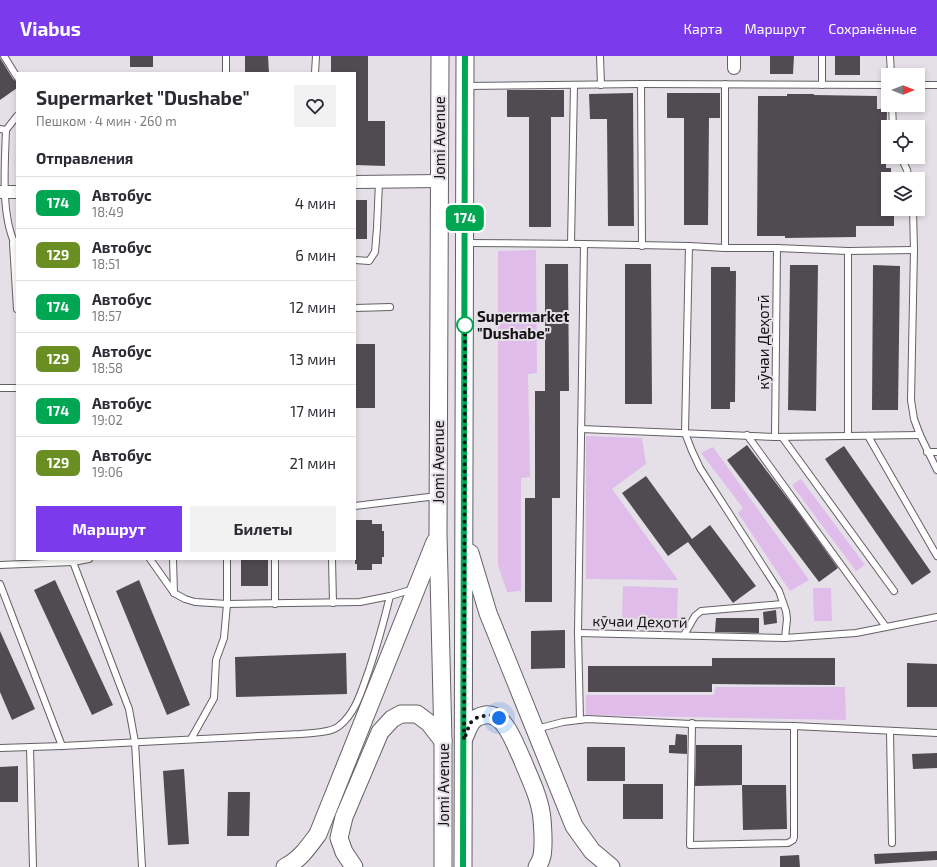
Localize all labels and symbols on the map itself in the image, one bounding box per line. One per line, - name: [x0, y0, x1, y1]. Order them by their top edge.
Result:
- north arrow: [881, 68, 925, 112]
- street label: Jomi Avenue: [430, 96, 448, 180]
- line badge: 174: [442, 205, 488, 231]
- street label: кӯчаи Деҳотӣ: [754, 294, 773, 390]
- place label: Supermarket "Dushabe": [477, 307, 569, 342]
- marker: Supermarket "Dushabe": [456, 316, 474, 334]
- street label: Jomi Avenue: [429, 420, 447, 504]
- street label: кӯчаи Деҳотӣ: [592, 611, 688, 632]
- your location: [489, 708, 509, 728]
- street label: Jomi Avenue: [434, 743, 452, 827]

